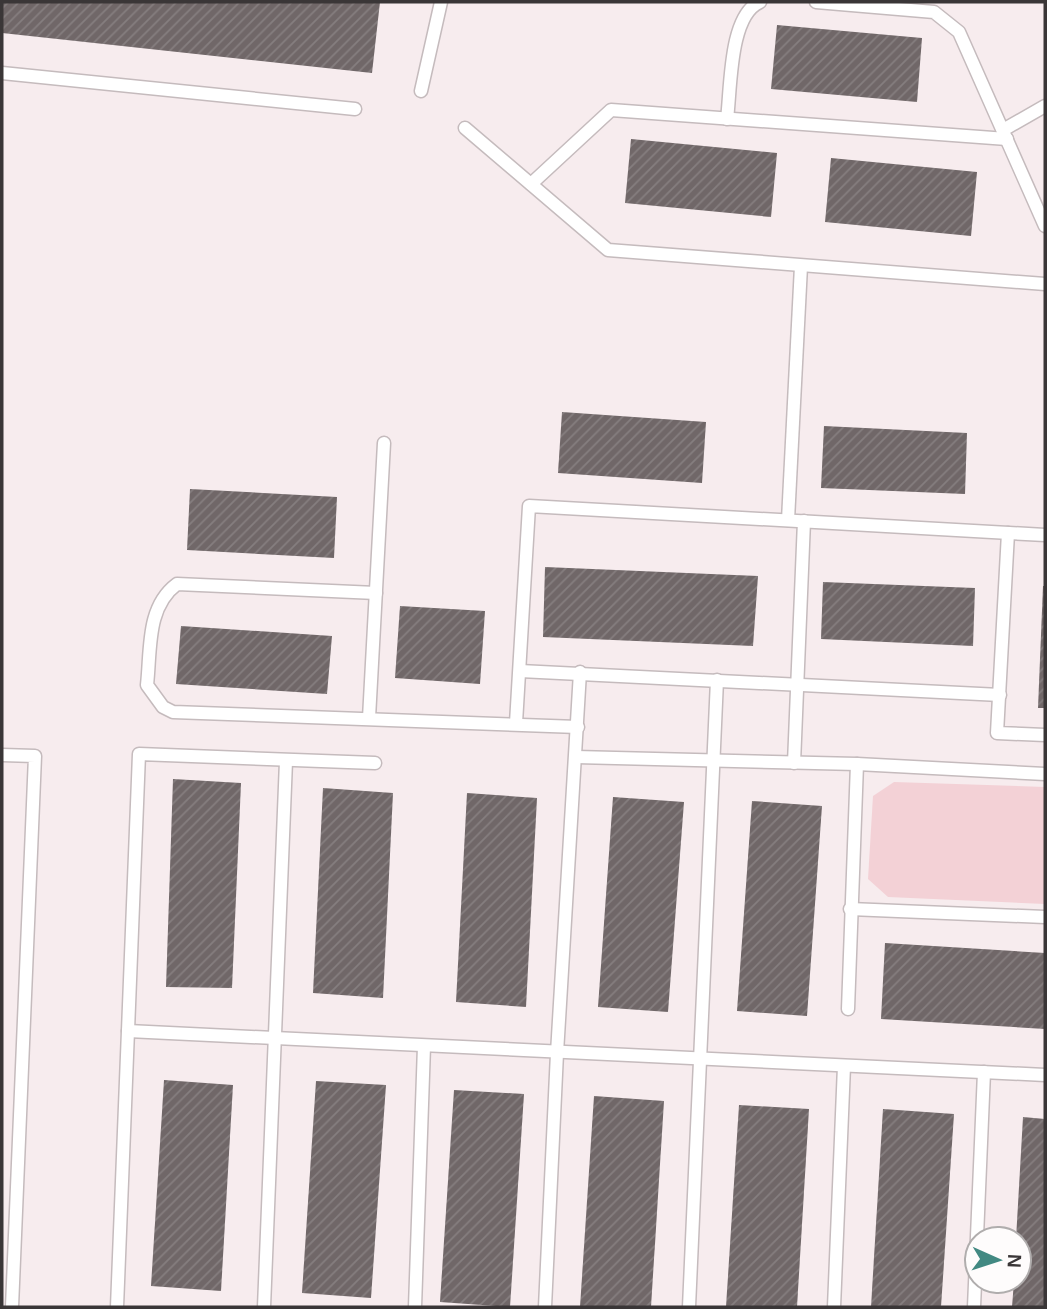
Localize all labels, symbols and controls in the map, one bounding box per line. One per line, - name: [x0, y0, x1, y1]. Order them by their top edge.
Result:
- north arrow: [963, 1225, 1033, 1295]
- text: N: [1004, 1253, 1025, 1268]

